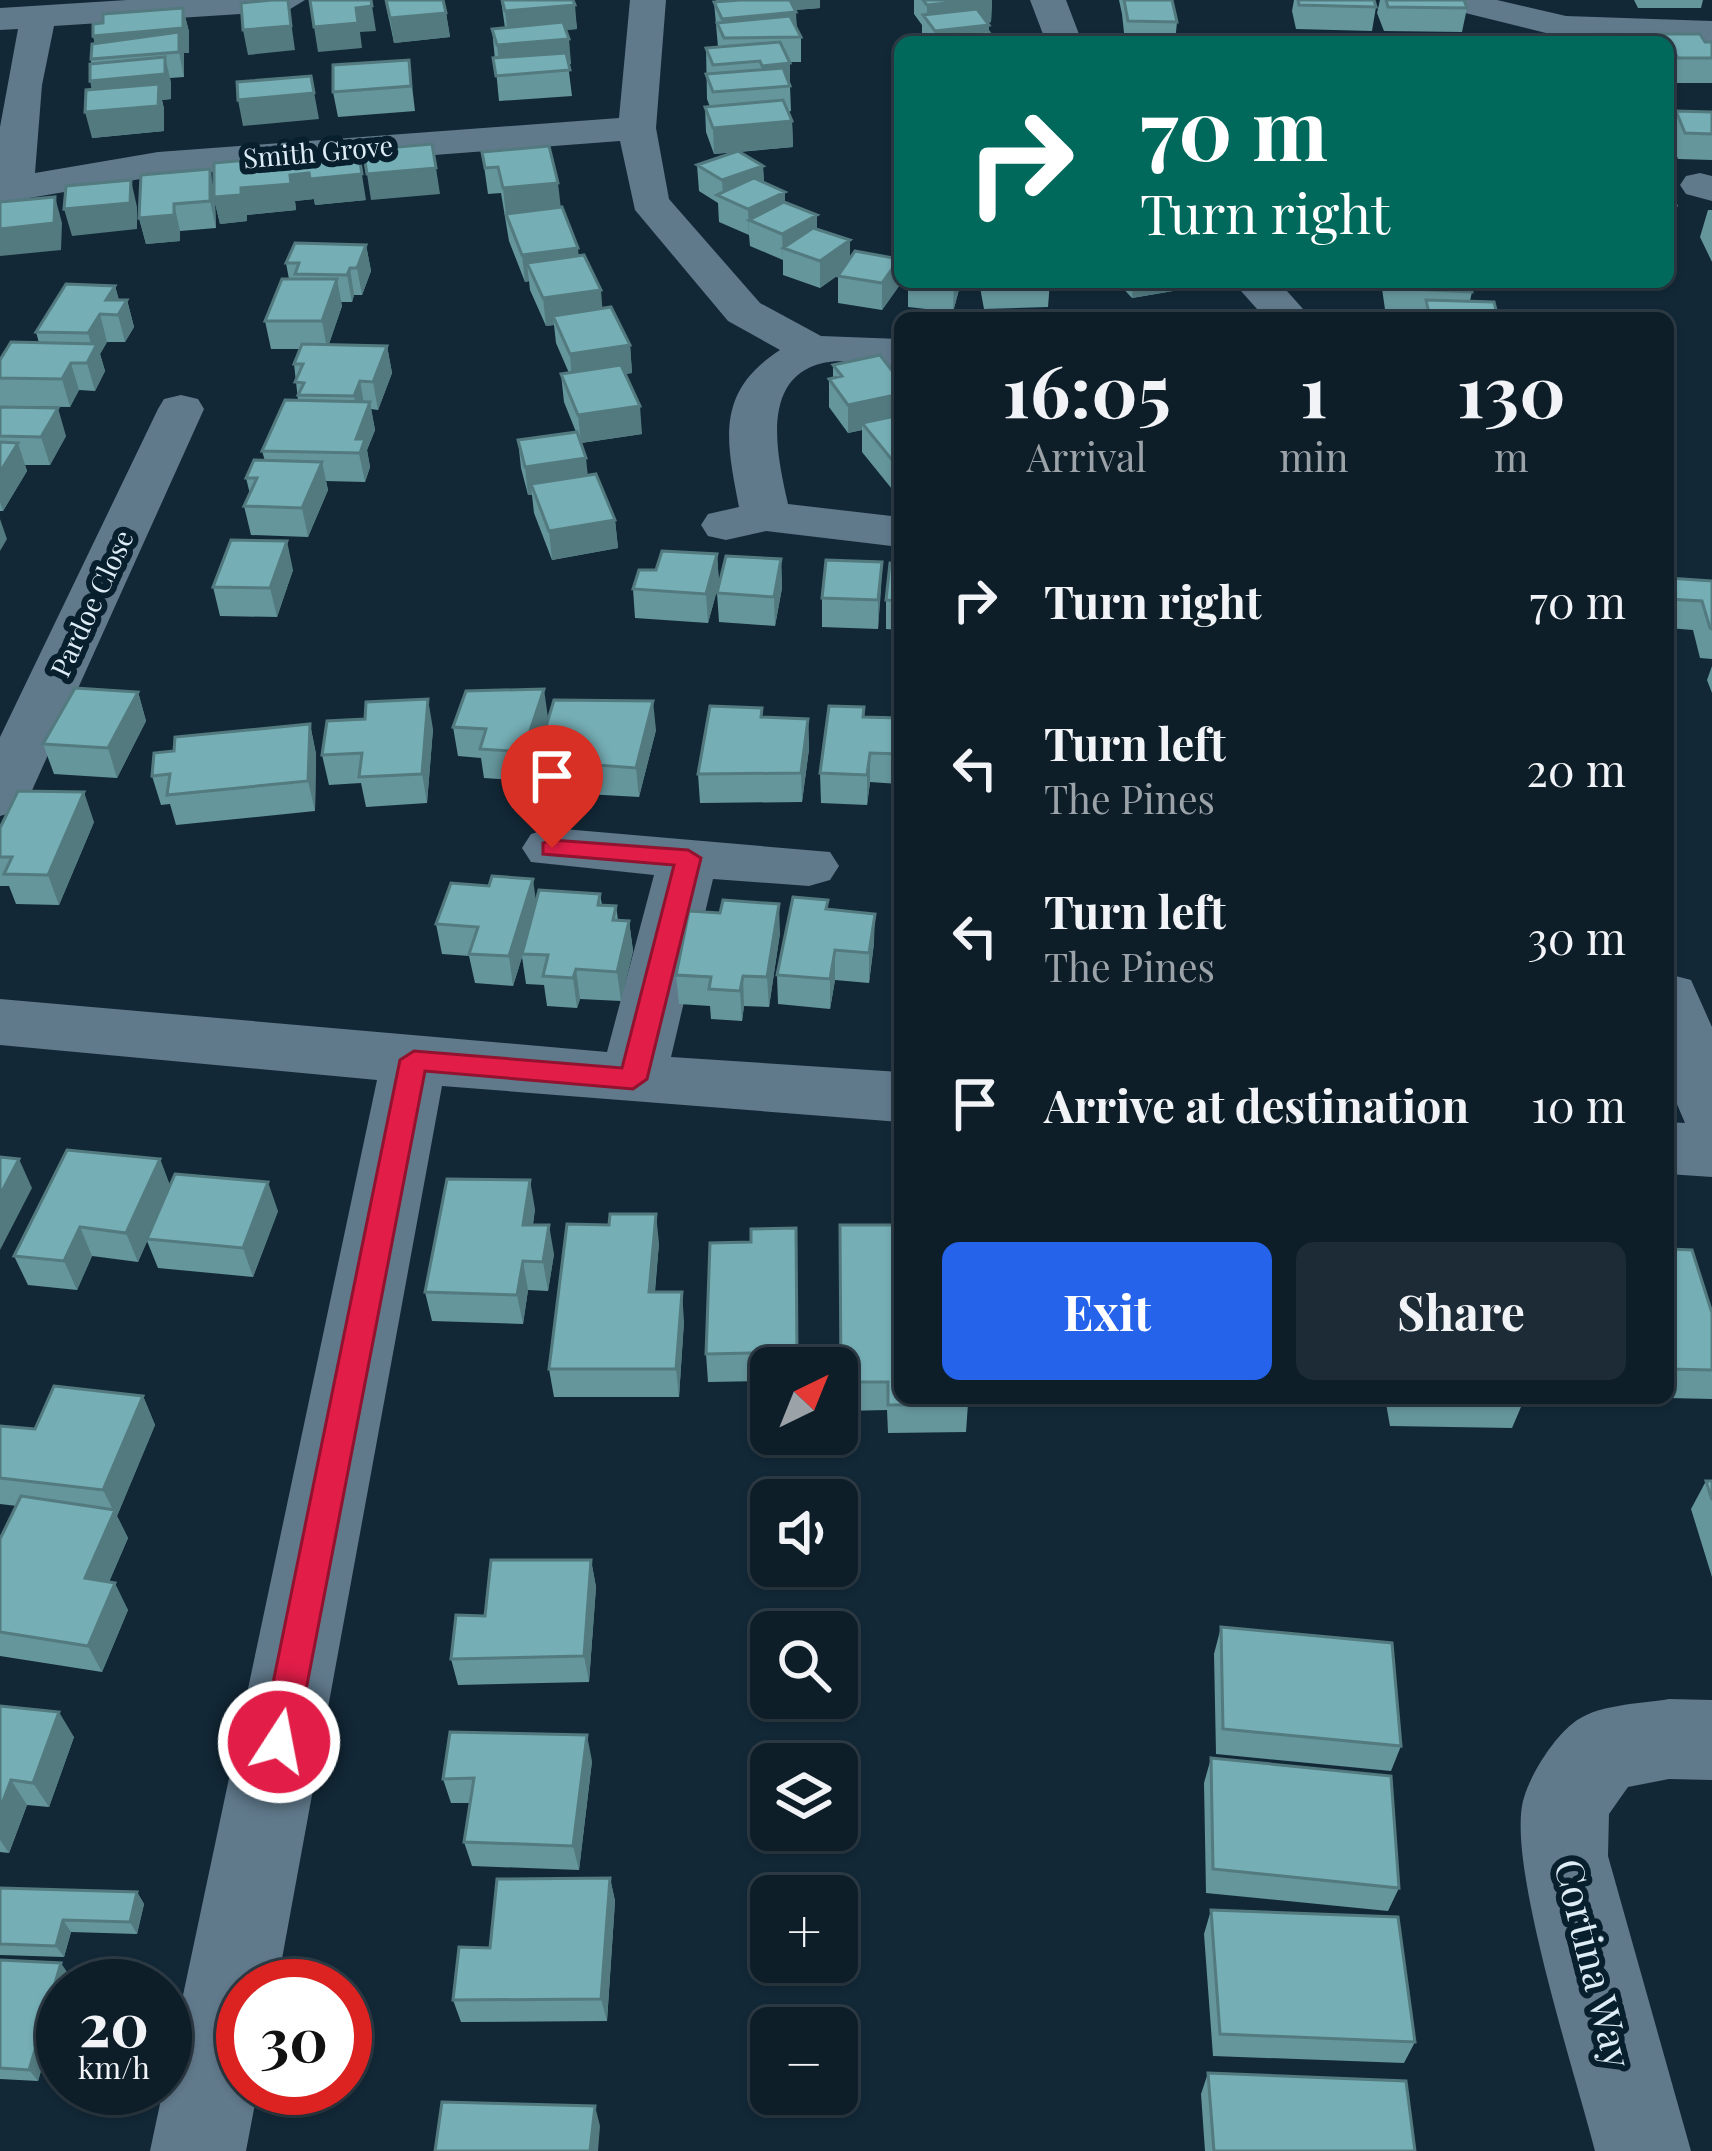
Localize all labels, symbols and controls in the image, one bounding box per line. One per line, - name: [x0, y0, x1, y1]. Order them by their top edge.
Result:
- text: 70 m: [1140, 70, 1328, 182]
- icon: right: [942, 84, 1098, 240]
- street label: Smith Grove: [242, 127, 394, 175]
- text: Turn right: [1140, 177, 1390, 249]
- text: 16:05: [1002, 340, 1171, 436]
- text: 1: [1300, 340, 1328, 436]
- text: 130: [1457, 340, 1566, 436]
- text: Arrival: [1027, 430, 1147, 482]
- text: min: [1279, 430, 1349, 482]
- text: m: [1494, 430, 1529, 482]
- street label: Pardoe Close: [41, 524, 141, 682]
- icon: right: [942, 567, 1008, 633]
- text: Turn right: [1044, 570, 1262, 630]
- text: 70 m: [1530, 570, 1626, 630]
- text: Turn left: [1044, 712, 1226, 772]
- pin: [501, 725, 603, 848]
- icon: left: [942, 735, 1008, 801]
- text: 20 m: [1526, 738, 1626, 798]
- icon: arrive: [519, 743, 585, 809]
- text: The Pines: [1044, 772, 1215, 824]
- text: Turn left: [1044, 880, 1226, 940]
- icon: left: [942, 903, 1008, 969]
- text: 30 m: [1528, 906, 1626, 966]
- text: The Pines: [1044, 940, 1215, 992]
- icon: arrive: [942, 1071, 1008, 1137]
- text: Arrive at destination: [1044, 1074, 1469, 1134]
- text: 10 m: [1531, 1074, 1626, 1134]
- button: Exit: [942, 1242, 1272, 1380]
- button: Share: [1296, 1242, 1626, 1380]
- north arrow: [750, 1347, 858, 1455]
- map controls: [750, 1347, 858, 2115]
- button: sound: [750, 1479, 858, 1587]
- button: search: [750, 1611, 858, 1719]
- position arrow: [216, 1679, 342, 1805]
- button: layers: [750, 1743, 858, 1851]
- street label: Cortina Way: [1544, 1853, 1646, 2073]
- button: +: [750, 1875, 858, 1983]
- speed limit sign: 30: [216, 1959, 372, 2115]
- text: 20: [79, 1982, 149, 2062]
- button: −: [750, 2007, 858, 2115]
- text: km/h: [78, 2047, 150, 2087]

